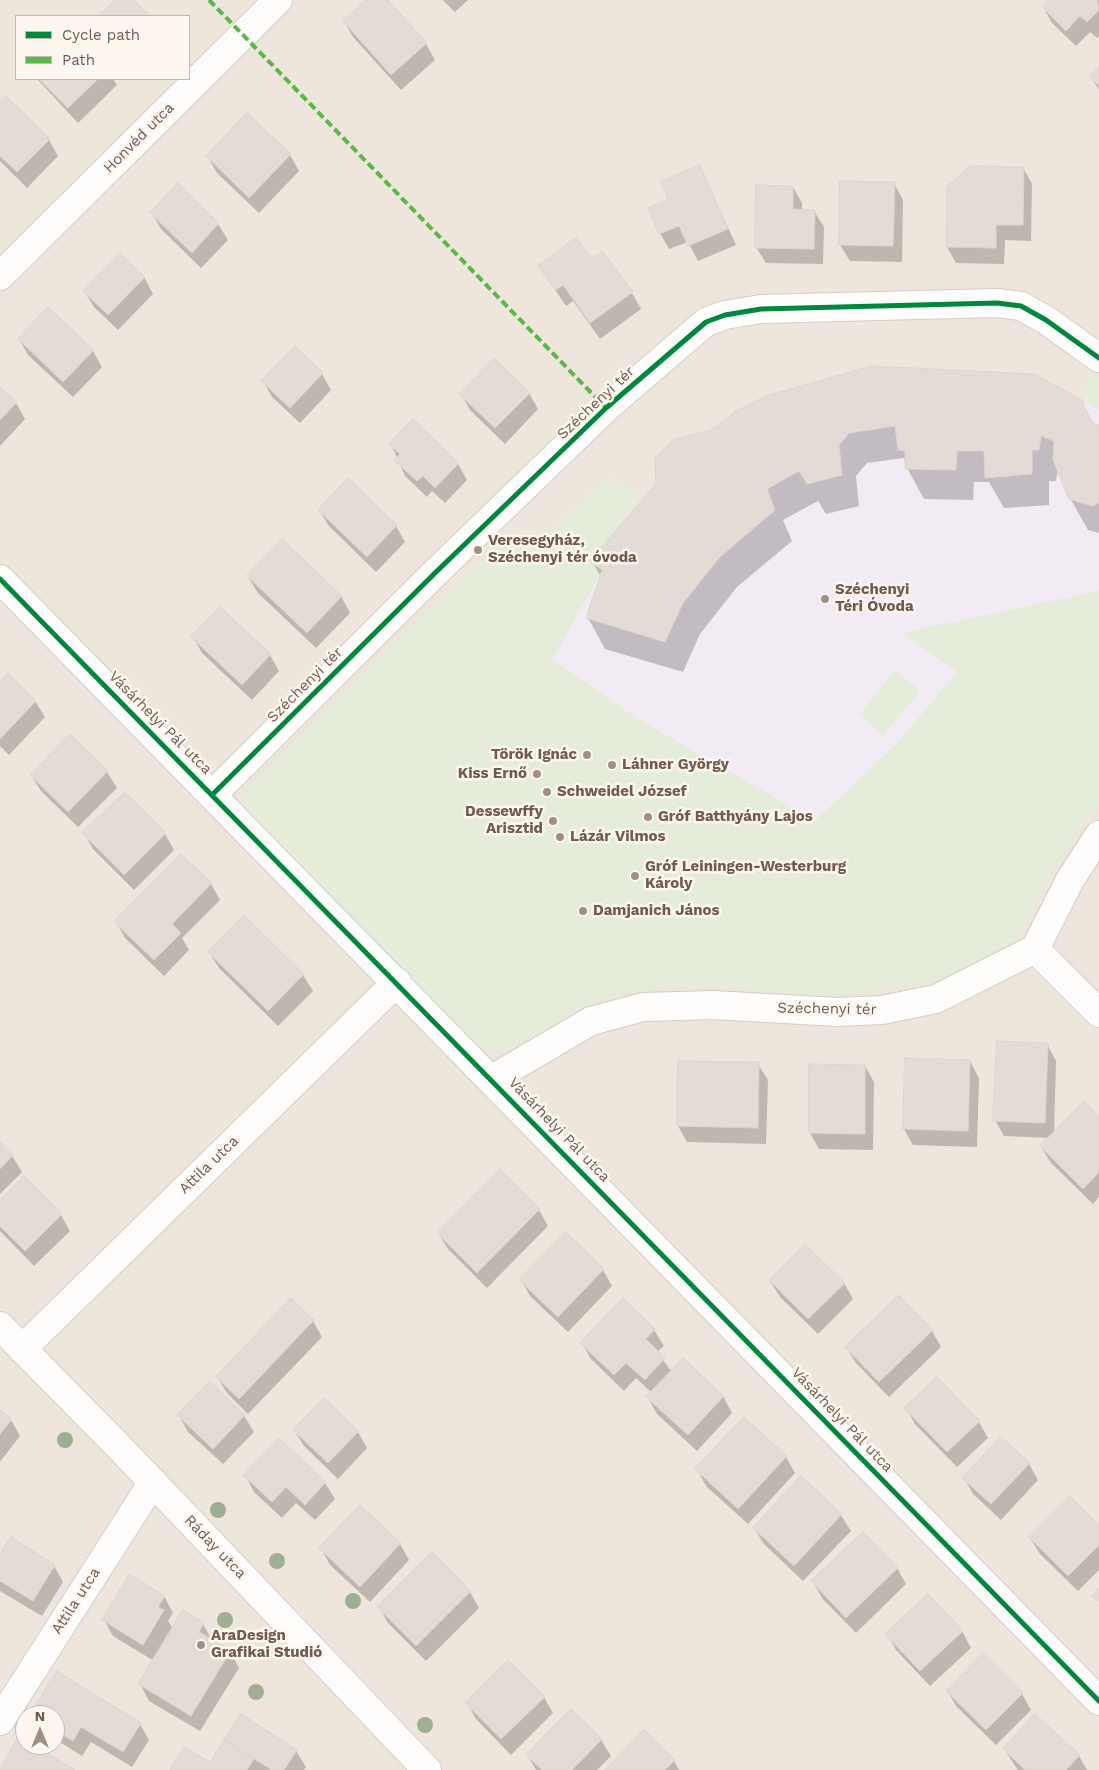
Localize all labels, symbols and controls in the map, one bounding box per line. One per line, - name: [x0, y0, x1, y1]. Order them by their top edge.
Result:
- legend: [15, 15, 190, 80]
- text: Cycle path: [62, 26, 140, 44]
- text: Path: [62, 51, 95, 69]
- street label: Honvéd utca: [100, 99, 178, 177]
- street label: Széchenyi tér: [554, 363, 638, 443]
- place label: Veresegyház, Széchenyi tér óvoda: [488, 532, 637, 567]
- marker: Veresegyház, Széchenyi tér óvoda: [472, 544, 484, 556]
- place label: Széchenyi Téri Óvoda: [835, 581, 914, 616]
- marker: Széchenyi Téri Óvoda: [819, 593, 831, 605]
- street label: Széchenyi tér: [263, 643, 347, 727]
- street label: Vásárhelyi Pál utca: [105, 668, 215, 778]
- place label: Török Ignác: [491, 746, 577, 764]
- marker: Török Ignác: [581, 749, 593, 761]
- place label: Láhner György: [622, 756, 729, 774]
- marker: Láhner György: [606, 759, 618, 771]
- place label: Kiss Ernő: [458, 765, 527, 783]
- marker: Kiss Ernő: [531, 768, 543, 780]
- place label: Schweidel József: [557, 783, 687, 801]
- marker: Schweidel József: [541, 786, 553, 798]
- place label: Dessewffy Arisztid: [465, 803, 543, 838]
- place label: Gróf Batthyány Lajos: [658, 808, 813, 826]
- marker: Gróf Batthyány Lajos: [642, 811, 654, 823]
- marker: Dessewffy Arisztid: [547, 815, 559, 827]
- place label: Lázár Vilmos: [570, 828, 665, 846]
- marker: Lázár Vilmos: [554, 831, 566, 843]
- place label: Gróf Leiningen-Westerburg Károly: [645, 858, 846, 893]
- marker: Gróf Leiningen-Westerburg Károly: [629, 870, 641, 882]
- place label: Damjanich János: [593, 902, 719, 920]
- marker: Damjanich János: [577, 905, 589, 917]
- street label: Széchenyi tér: [777, 999, 877, 1019]
- street label: Vásárhelyi Pál utca: [504, 1074, 614, 1186]
- street label: Attila utca: [176, 1132, 242, 1198]
- street label: Vásárhelyi Pál utca: [787, 1364, 897, 1476]
- street label: Ráday utca: [180, 1512, 250, 1582]
- street label: Attila utca: [48, 1564, 104, 1638]
- place label: AraDesign Grafikai Studió: [211, 1627, 322, 1662]
- marker: AraDesign Grafikai Studió: [195, 1639, 207, 1651]
- north arrow: [15, 1705, 65, 1755]
- text: N: [35, 1708, 45, 1724]

